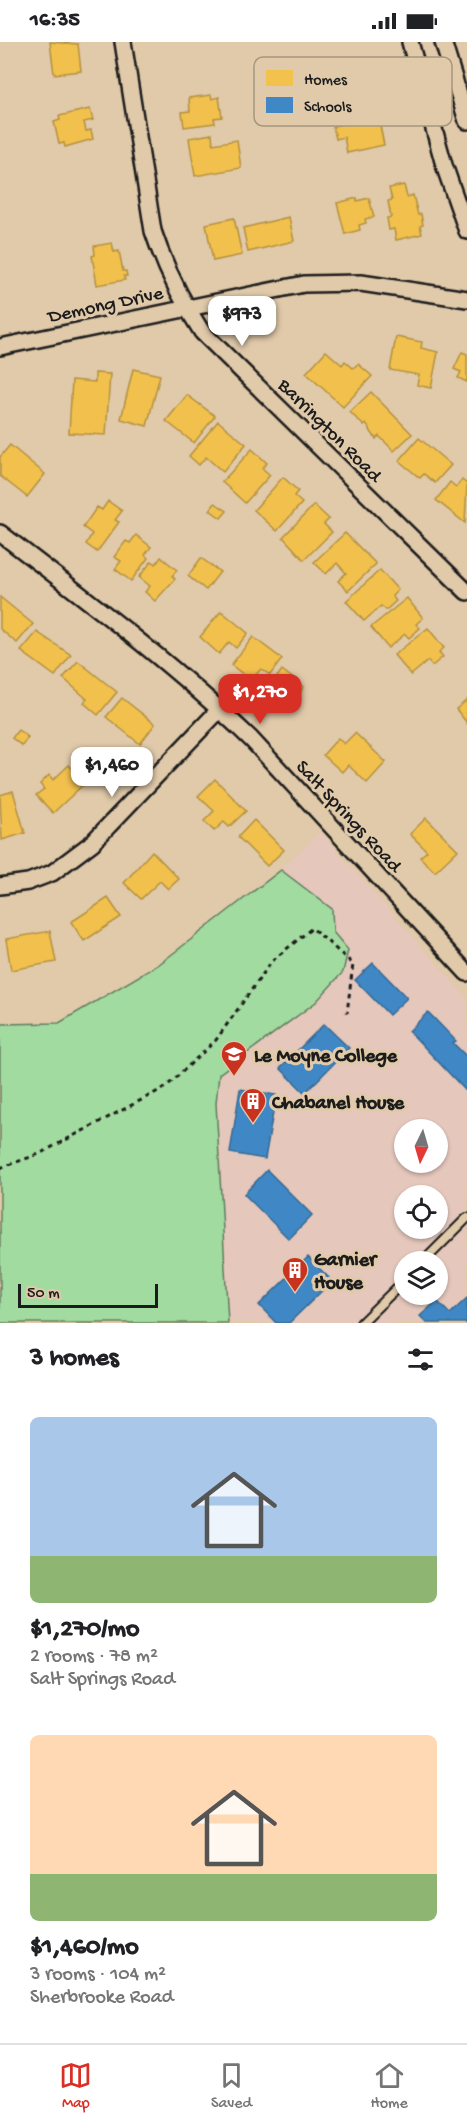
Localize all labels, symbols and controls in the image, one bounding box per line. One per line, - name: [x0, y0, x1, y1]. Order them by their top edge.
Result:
- text: 16:35: [30, 8, 80, 34]
- legend: [254, 57, 452, 126]
- text: Homes: [304, 72, 348, 91]
- text: Schools: [304, 99, 353, 118]
- street label: Demong Drive: [44, 283, 166, 330]
- pin: $973: [206, 296, 278, 347]
- text: $973: [222, 304, 262, 327]
- street label: Barrington Road: [271, 374, 387, 490]
- pin: $1,270: [211, 674, 309, 725]
- text: $1,270: [233, 682, 287, 705]
- pin: $1,460: [63, 747, 161, 798]
- text: $1,460: [85, 755, 139, 778]
- street label: Salt Springs Road: [290, 757, 407, 880]
- school or university icon: Le Moyne College: [219, 1039, 249, 1077]
- place label: Le Moyne College: [254, 1046, 398, 1069]
- building icon: Chabanel House: [238, 1086, 268, 1124]
- place label: Chabanel House: [271, 1093, 405, 1116]
- north arrow: [394, 1119, 448, 1173]
- map controls: [394, 1119, 448, 1305]
- button: locate: [394, 1185, 448, 1239]
- place label: Garnier House: [314, 1250, 378, 1296]
- button: layers: [394, 1251, 448, 1305]
- building icon: Garnier House: [280, 1255, 310, 1293]
- scale bar: [18, 1281, 158, 1308]
- text: 50 m: [27, 1285, 60, 1304]
- icon: filters: [404, 1343, 437, 1376]
- text: 3 homes: [30, 1344, 119, 1375]
- icon: home: [180, 1456, 288, 1564]
- text: $1,270/mo: [30, 1615, 140, 1646]
- text: 2 rooms · 78 m²: [30, 1646, 158, 1669]
- text: Salt Springs Road: [30, 1669, 175, 1692]
- icon: home: [180, 1774, 288, 1882]
- text: $1,460/mo: [30, 1933, 139, 1964]
- text: 3 rooms · 104 m²: [30, 1964, 166, 1987]
- text: Sherbrooke Road: [30, 1987, 173, 2010]
- tab: Map: [59, 2059, 92, 2114]
- tab: Saved: [211, 2059, 252, 2114]
- tab: Home: [371, 2059, 408, 2114]

